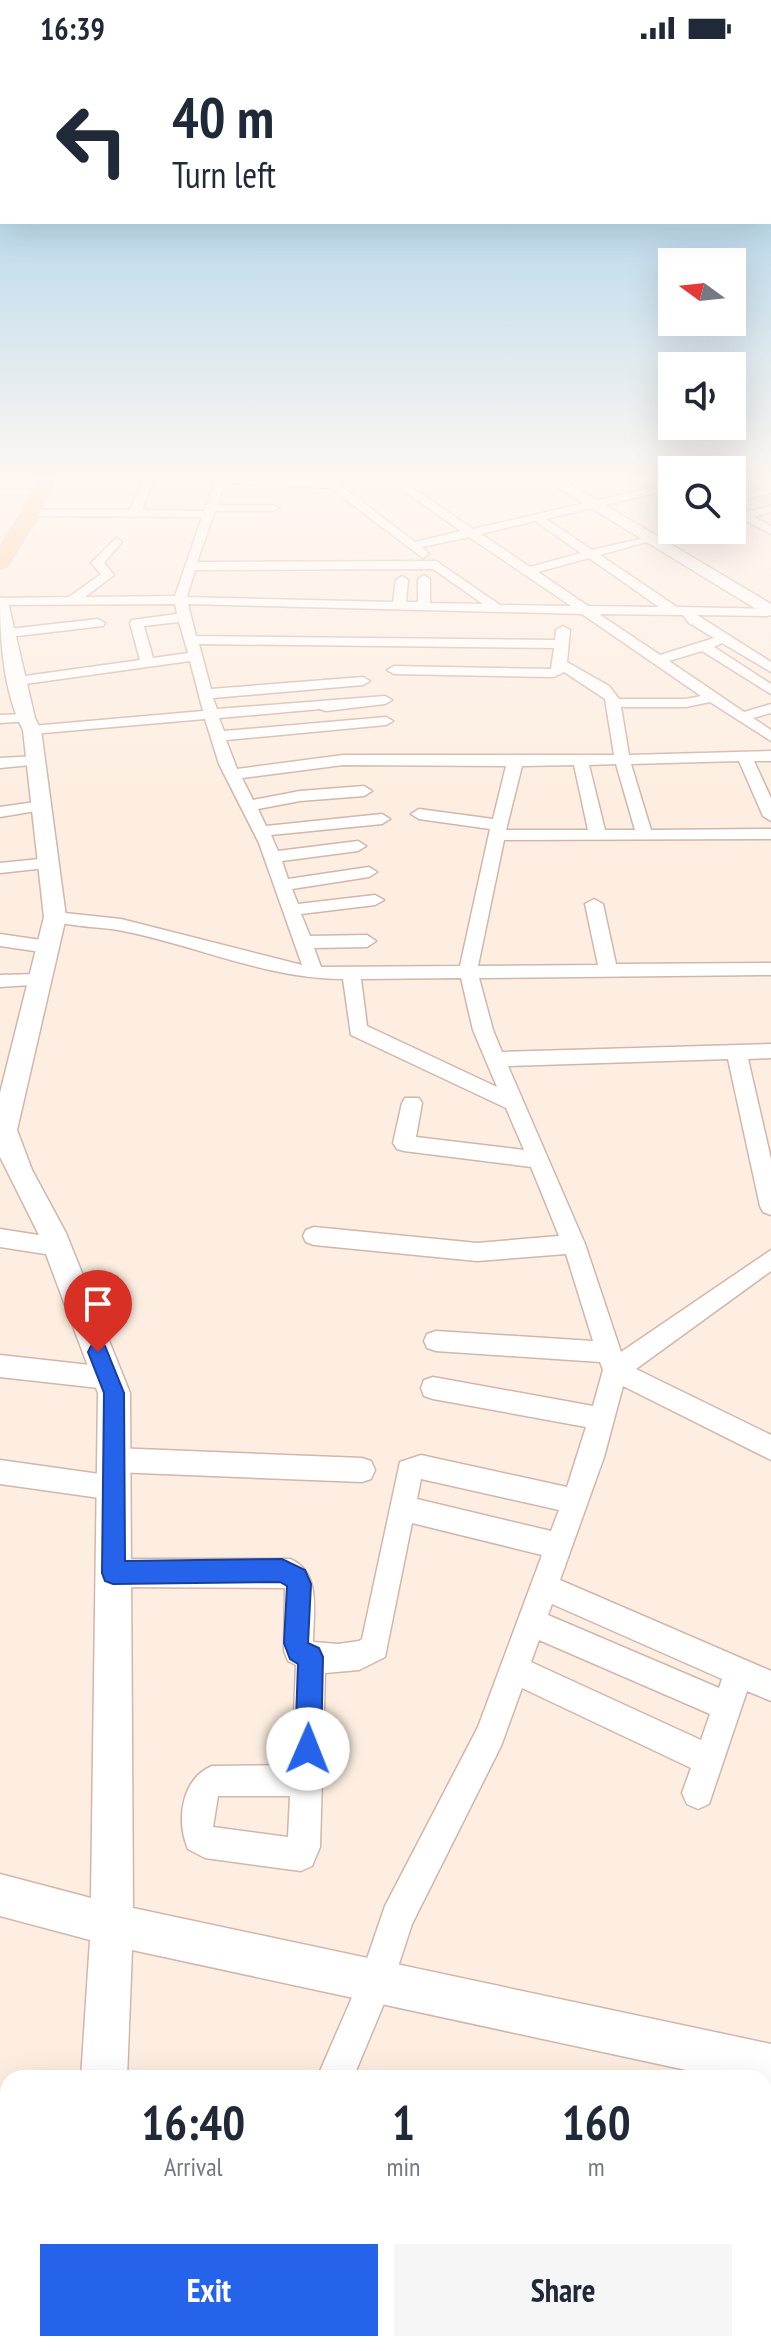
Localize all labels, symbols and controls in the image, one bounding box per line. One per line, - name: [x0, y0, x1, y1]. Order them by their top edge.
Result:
- text: 16:39: [40, 9, 105, 48]
- text: 40 m: [172, 81, 274, 153]
- icon: left: [40, 88, 144, 192]
- text: Turn left: [172, 151, 276, 198]
- north arrow: [658, 248, 746, 336]
- map controls: [658, 248, 746, 544]
- button: sound: [658, 352, 746, 440]
- button: search: [658, 456, 746, 544]
- pin: [64, 1270, 132, 1352]
- icon: arrive: [76, 1282, 120, 1326]
- position arrow: [266, 1707, 350, 1791]
- text: 16:40: [141, 2091, 245, 2153]
- text: 1: [392, 2091, 415, 2153]
- text: 160: [562, 2091, 631, 2153]
- text: Arrival: [164, 2150, 223, 2183]
- text: min: [386, 2150, 420, 2183]
- text: m: [588, 2150, 605, 2183]
- button: Exit: [40, 2244, 378, 2336]
- button: Share: [394, 2244, 732, 2336]

